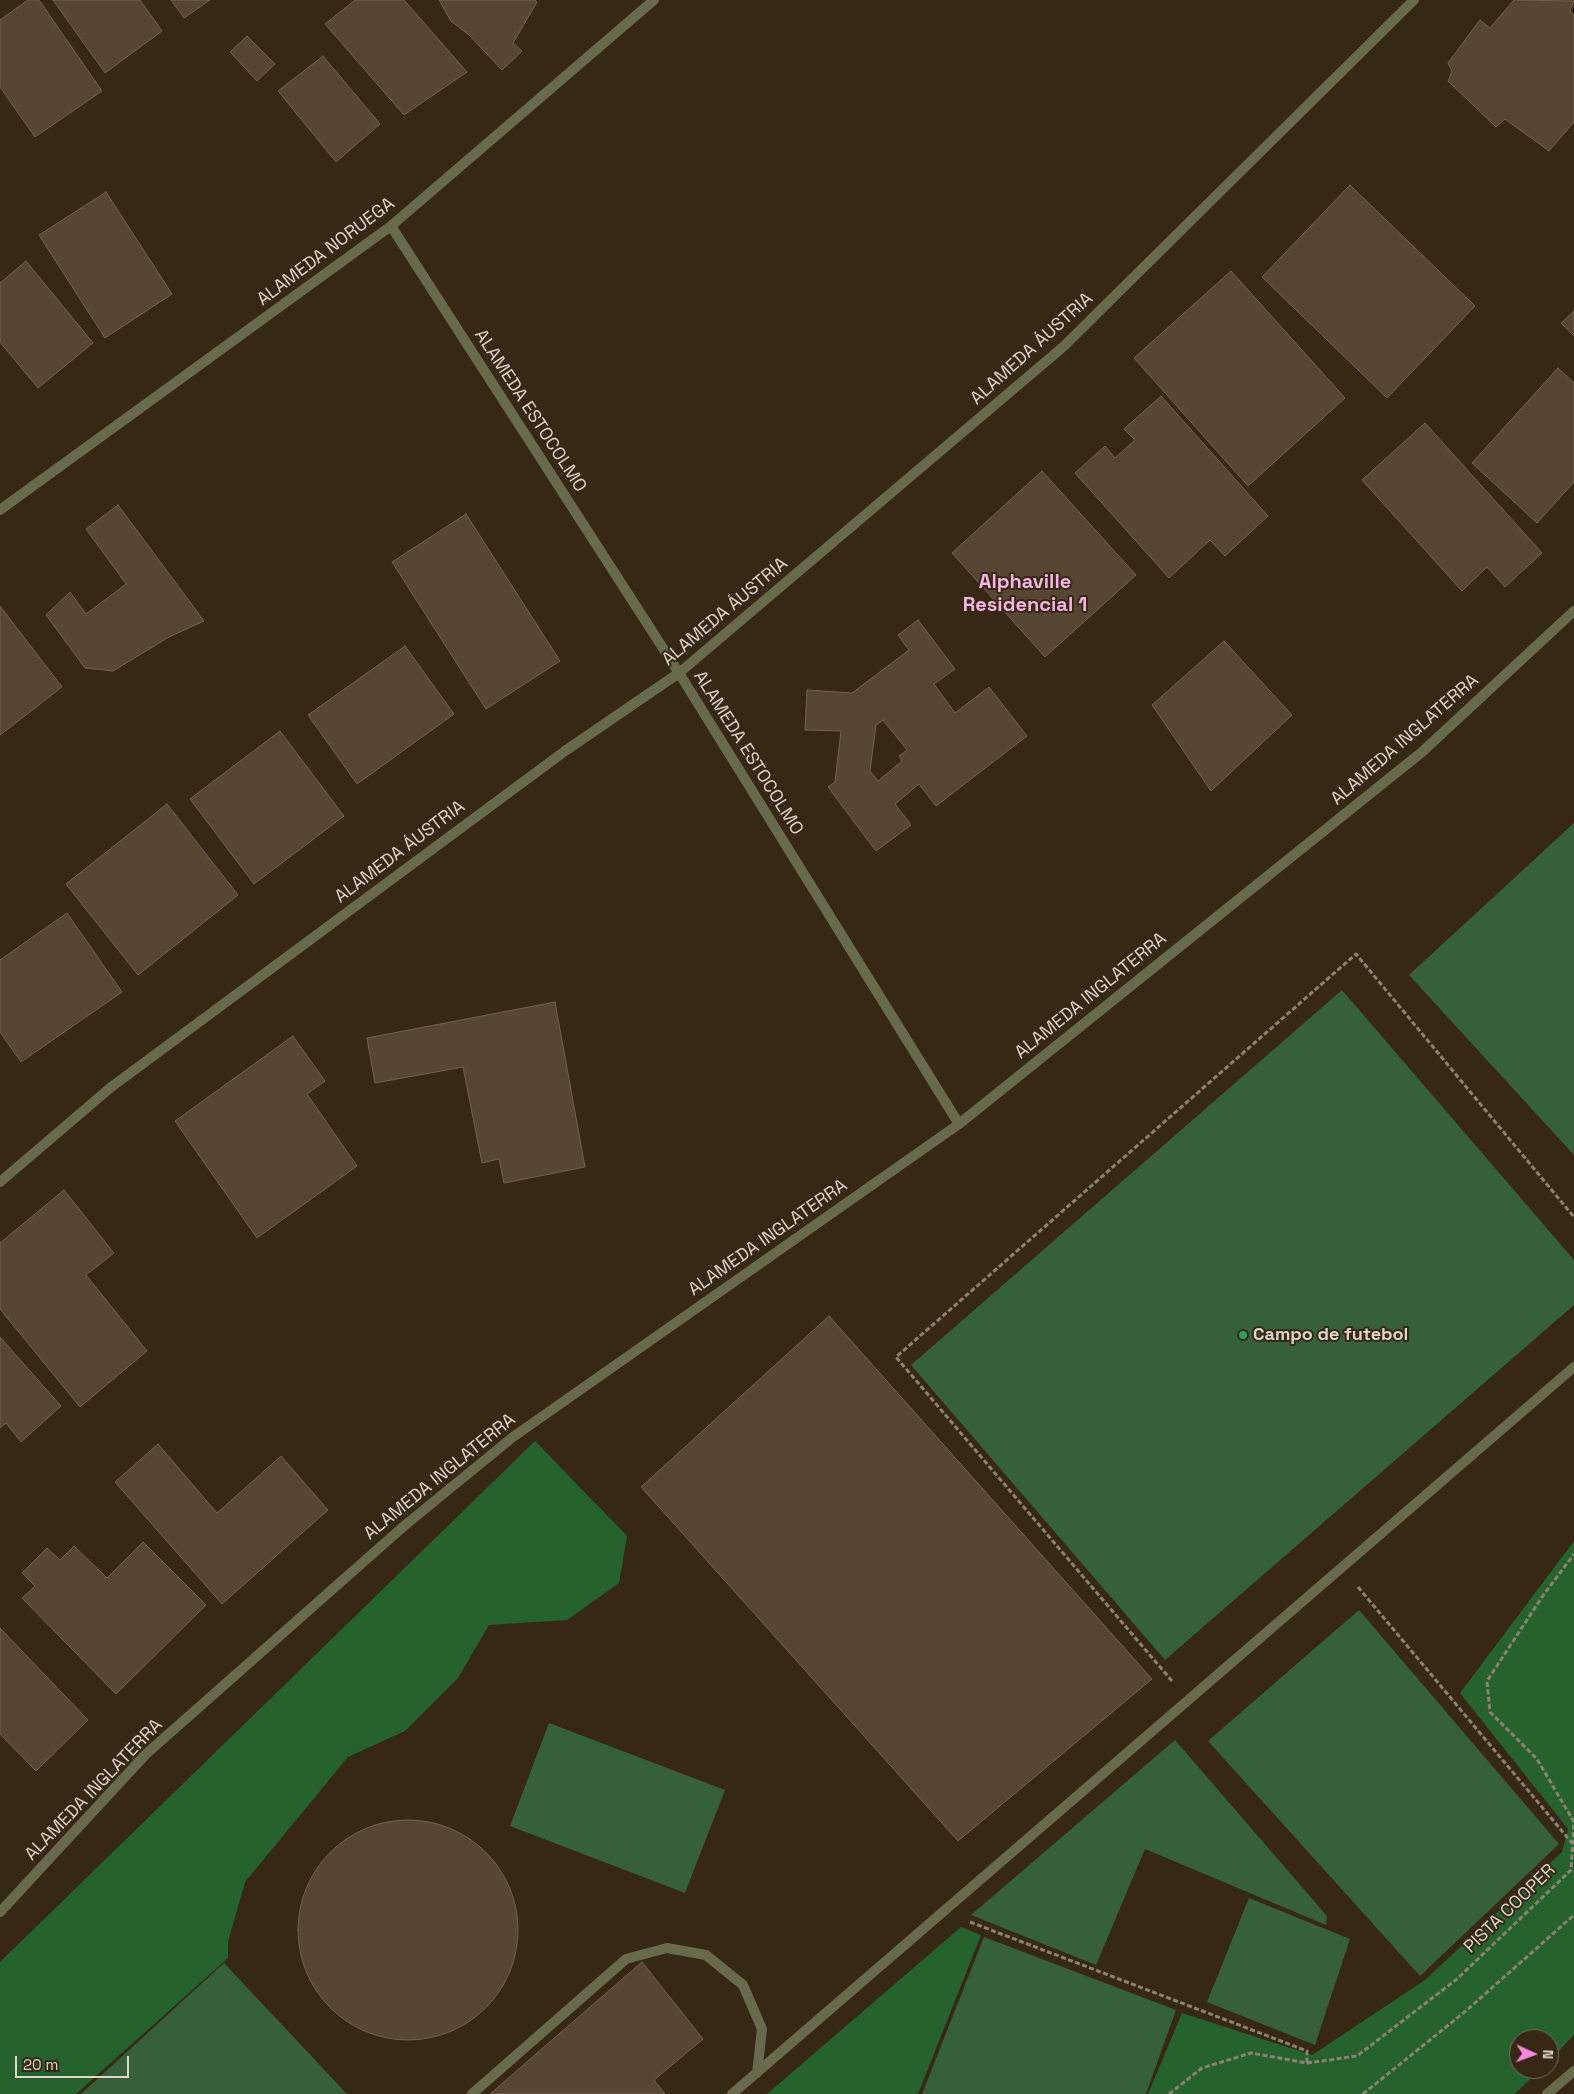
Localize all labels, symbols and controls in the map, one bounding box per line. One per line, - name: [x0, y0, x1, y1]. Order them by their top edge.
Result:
- street label: ALAMEDA NORUEGA: [253, 193, 399, 311]
- street label: ALAMEDA ÁUSTRIA: [966, 288, 1098, 410]
- street label: ALAMEDA ESTOCOLMO: [469, 326, 591, 496]
- street label: ALAMEDA ÁUSTRIA: [658, 553, 792, 671]
- district label: Alphaville Residencial 1: [963, 571, 1087, 618]
- street label: ALAMEDA ESTOCOLMO: [689, 667, 807, 839]
- street label: ALAMEDA INGLATERRA: [1327, 670, 1483, 810]
- street label: ALAMEDA ÁUSTRIA: [331, 796, 469, 908]
- street label: ALAMEDA INGLATERRA: [1011, 928, 1171, 1064]
- street label: ALAMEDA INGLATERRA: [684, 1175, 852, 1301]
- place label: Campo de futebol: [1253, 1324, 1408, 1346]
- marker: Campo de futebol: [1237, 1329, 1249, 1341]
- street label: ALAMEDA INGLATERRA: [360, 1409, 520, 1545]
- street label: ALAMEDA INGLATERRA: [21, 1715, 167, 1865]
- street label: PISTA COOPER: [1460, 1860, 1560, 1958]
- north arrow: [1509, 2029, 1559, 2079]
- scale bar: [18, 2046, 131, 2078]
- text: N: [1539, 2049, 1557, 2059]
- text: 20 m: [23, 2055, 58, 2074]

